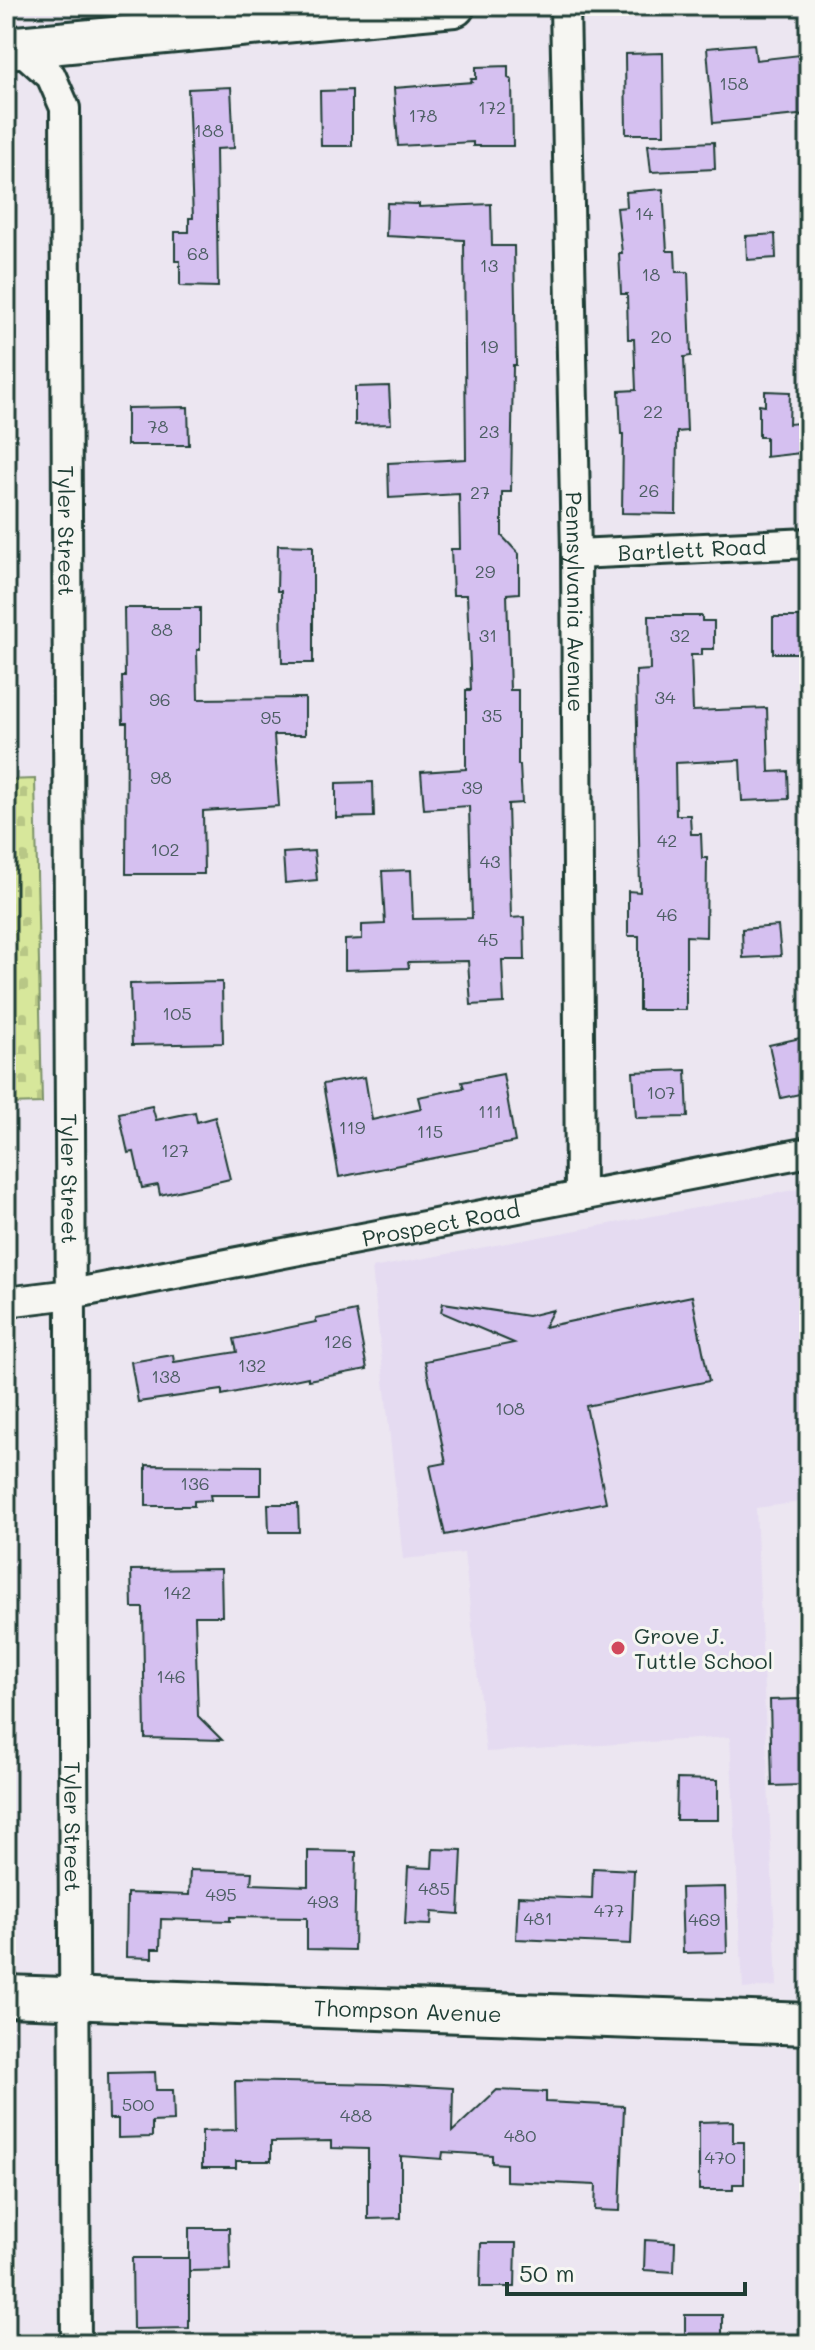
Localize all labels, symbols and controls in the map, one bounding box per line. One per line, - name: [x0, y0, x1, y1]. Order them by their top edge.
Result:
- house number: 158: [719, 71, 749, 95]
- house number: 172: [478, 95, 506, 119]
- house number: 178: [409, 103, 438, 127]
- house number: 188: [194, 118, 224, 142]
- house number: 14: [635, 201, 654, 225]
- house number: 68: [187, 241, 209, 265]
- house number: 13: [480, 253, 498, 277]
- house number: 18: [642, 262, 661, 286]
- house number: 20: [650, 324, 672, 348]
- house number: 19: [480, 334, 499, 358]
- house number: 22: [643, 399, 663, 423]
- house number: 78: [148, 414, 169, 438]
- house number: 23: [479, 419, 499, 443]
- street label: Tyler Street: [52, 465, 82, 596]
- house number: 26: [639, 478, 659, 502]
- house number: 27: [470, 480, 490, 504]
- street label: Pennsylvania Avenue: [560, 491, 591, 712]
- street label: Bartlett Road: [617, 531, 767, 567]
- house number: 29: [475, 559, 496, 583]
- house number: 88: [151, 617, 173, 641]
- house number: 31: [479, 623, 497, 647]
- house number: 32: [670, 623, 690, 647]
- house number: 34: [654, 685, 676, 709]
- house number: 96: [149, 687, 171, 711]
- house number: 35: [481, 703, 503, 727]
- house number: 95: [260, 705, 282, 729]
- house number: 98: [150, 765, 172, 789]
- house number: 39: [461, 775, 483, 799]
- house number: 42: [657, 828, 677, 852]
- house number: 102: [150, 837, 180, 861]
- house number: 43: [479, 849, 501, 873]
- house number: 46: [656, 902, 678, 926]
- house number: 45: [477, 927, 499, 951]
- house number: 105: [162, 1001, 192, 1025]
- house number: 107: [646, 1080, 676, 1104]
- house number: 111: [478, 1099, 502, 1123]
- street label: Tyler Street: [55, 1113, 85, 1244]
- house number: 119: [339, 1115, 366, 1139]
- house number: 115: [417, 1119, 443, 1143]
- house number: 127: [161, 1138, 189, 1162]
- street label: Prospect Road: [359, 1194, 522, 1252]
- house number: 126: [324, 1329, 352, 1353]
- house number: 132: [238, 1353, 266, 1377]
- house number: 138: [151, 1364, 181, 1388]
- house number: 108: [495, 1396, 525, 1420]
- house number: 136: [180, 1471, 210, 1495]
- house number: 142: [163, 1580, 191, 1604]
- place label: Grove J. Tuttle School: [634, 1621, 773, 1675]
- marker: Grove J. Tuttle School: [609, 1639, 627, 1657]
- house number: 146: [156, 1664, 186, 1688]
- street label: Tyler Street: [59, 1761, 88, 1892]
- house number: 485: [418, 1876, 450, 1900]
- house number: 495: [205, 1882, 237, 1906]
- house number: 493: [307, 1889, 339, 1913]
- house number: 477: [594, 1898, 624, 1922]
- house number: 481: [523, 1906, 553, 1930]
- house number: 469: [688, 1907, 720, 1931]
- street label: Thompson Avenue: [313, 1992, 502, 2028]
- house number: 500: [122, 2092, 154, 2116]
- house number: 488: [340, 2103, 372, 2127]
- house number: 480: [504, 2123, 536, 2147]
- house number: 470: [704, 2145, 736, 2169]
- scale bar: [507, 2246, 745, 2296]
- text: 50 m: [519, 2257, 575, 2288]

